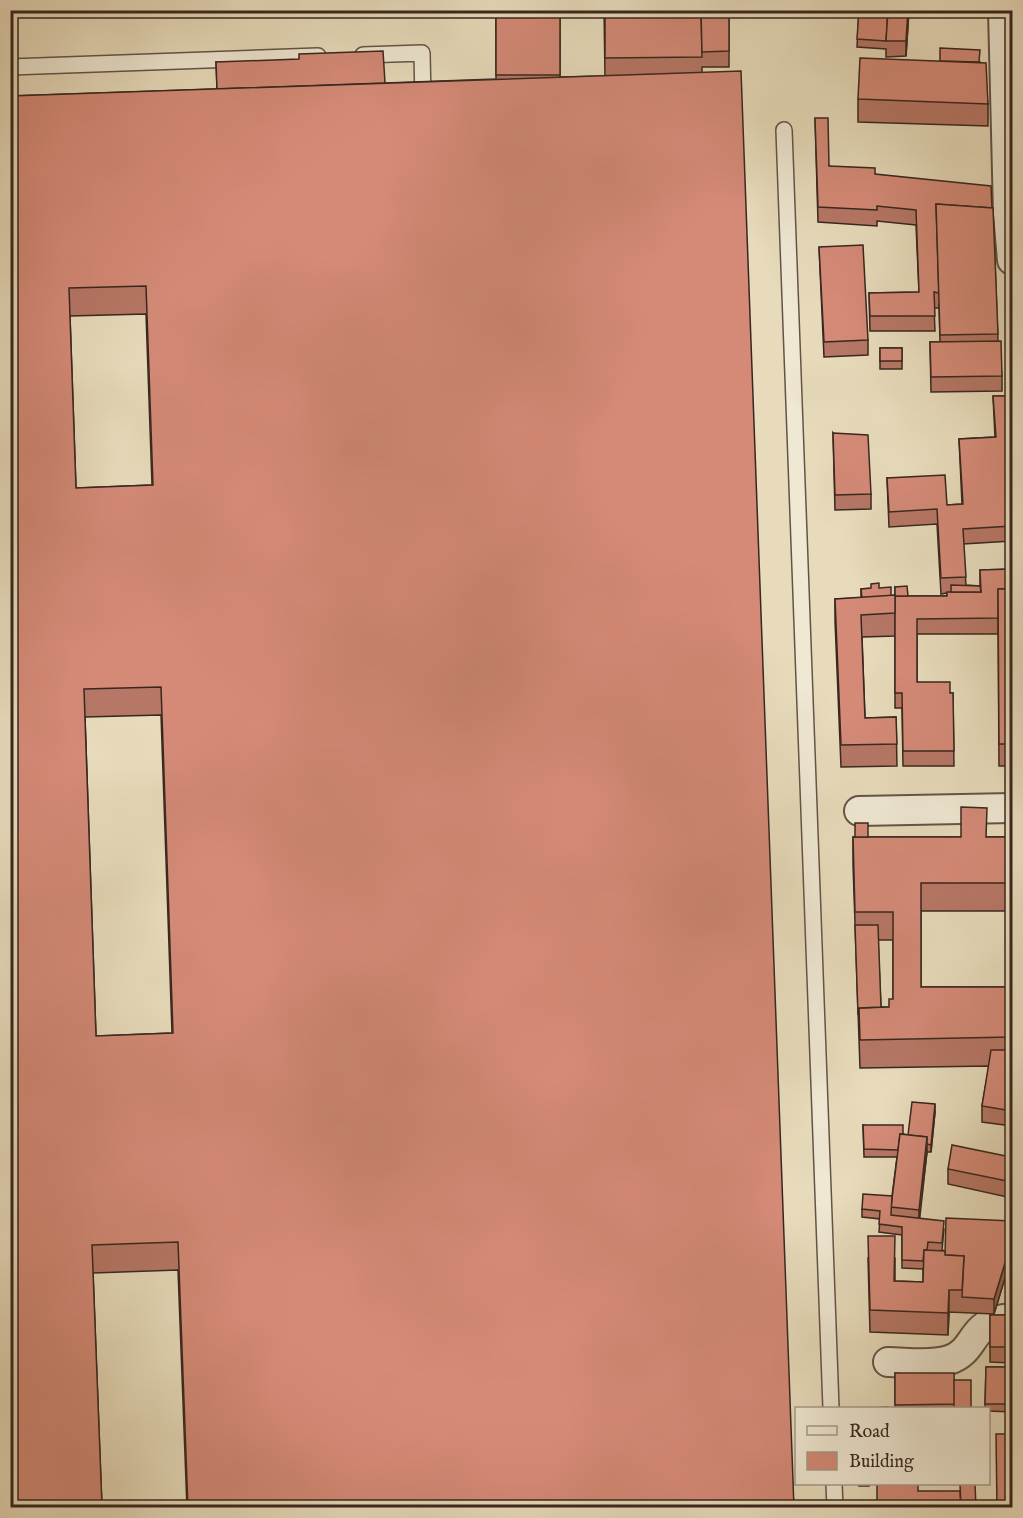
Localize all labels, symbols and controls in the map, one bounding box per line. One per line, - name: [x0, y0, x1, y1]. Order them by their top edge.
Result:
- legend: [795, 1407, 990, 1485]
- text: Road: [849, 1421, 890, 1444]
- text: Building: [849, 1451, 914, 1474]

